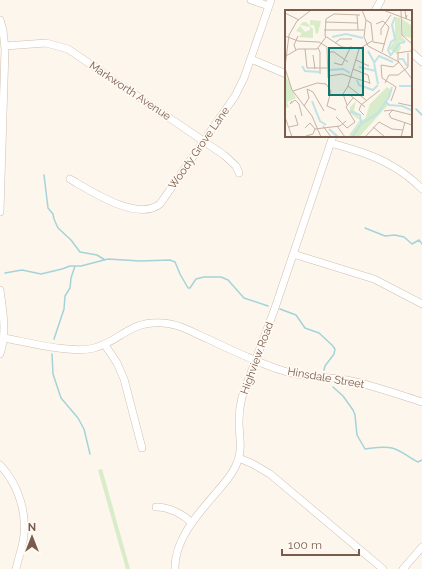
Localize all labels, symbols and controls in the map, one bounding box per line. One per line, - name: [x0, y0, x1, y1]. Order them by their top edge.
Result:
- inset map: [285, 10, 412, 137]
- street label: Markworth Avenue: [87, 59, 174, 123]
- street label: Woody Grove Lane: [166, 104, 233, 192]
- street label: Highview Road: [238, 320, 276, 396]
- street label: Hinsdale Street: [287, 365, 366, 391]
- north arrow: [12, 517, 52, 557]
- text: N: [28, 521, 36, 534]
- scale bar: [282, 531, 359, 557]
- text: 100 m: [288, 538, 322, 552]

